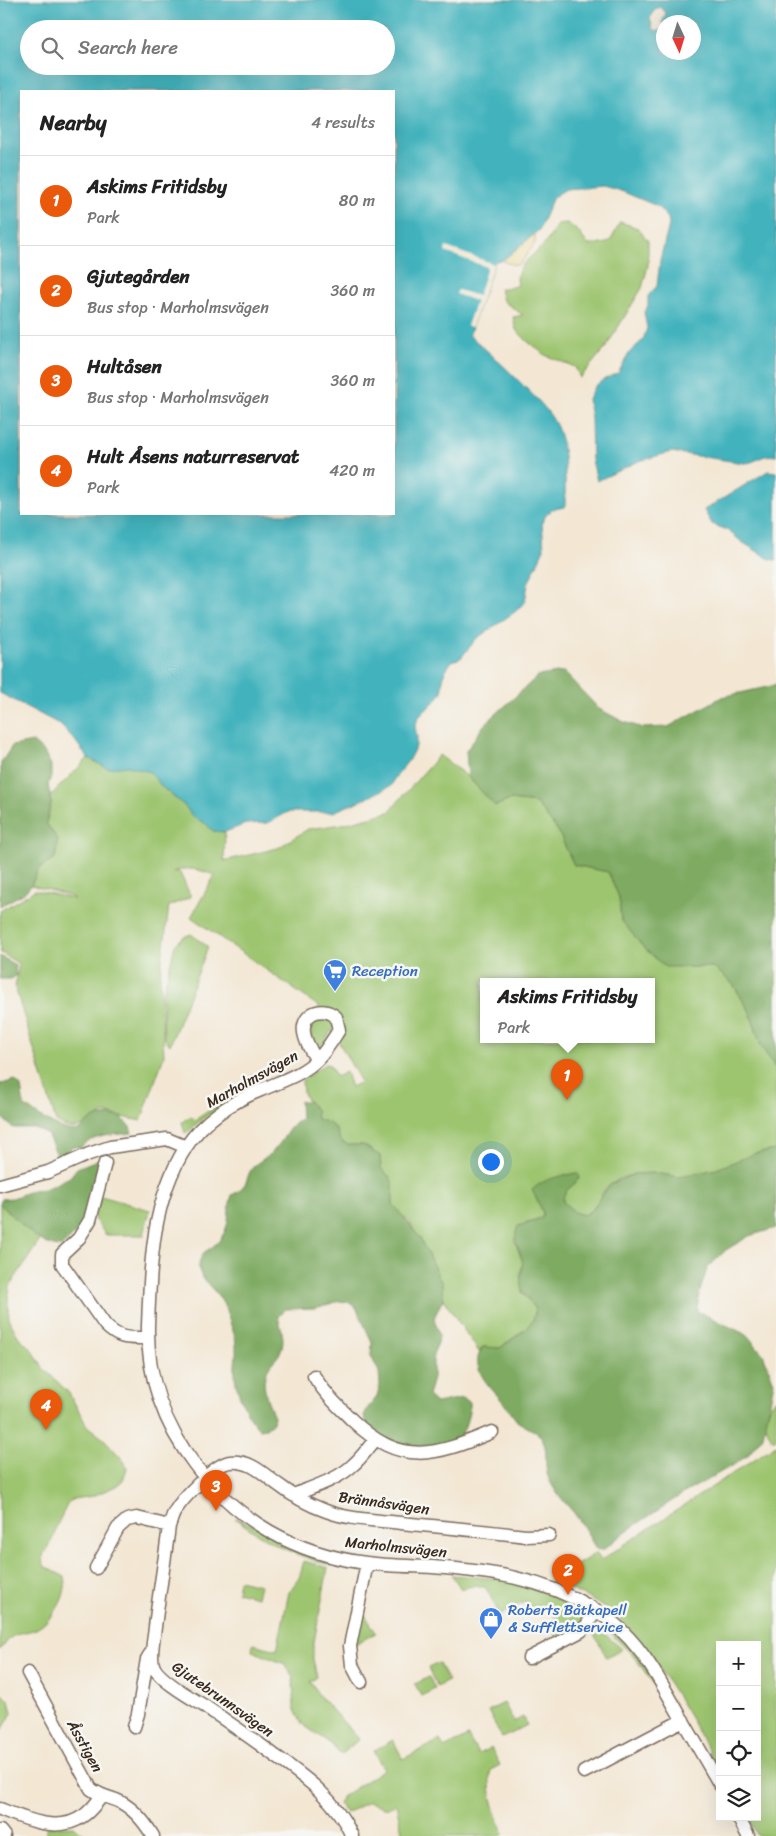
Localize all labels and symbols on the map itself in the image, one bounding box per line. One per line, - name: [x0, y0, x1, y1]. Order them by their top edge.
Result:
- north arrow: [656, 15, 701, 60]
- supermarket icon: Reception: [322, 958, 348, 992]
- place label: Reception: [352, 958, 418, 984]
- street label: Marholmsvägen: [201, 1043, 303, 1115]
- pin: 1: [551, 1059, 583, 1100]
- your location: [478, 1149, 504, 1175]
- pin: 4: [30, 1389, 62, 1430]
- pin: 3: [200, 1470, 232, 1511]
- street label: Brännåsvägen: [337, 1484, 431, 1522]
- street label: Marholmsvägen: [344, 1529, 448, 1565]
- pin: 2: [552, 1554, 584, 1595]
- place label: Roberts Båtkapell & Sufflettservice: [508, 1597, 628, 1640]
- shop icon: Roberts Båtkapell & Sufflettservice: [478, 1606, 504, 1640]
- street label: Gjutebrunnsvägen: [167, 1654, 279, 1744]
- street label: Åsstigen: [59, 1714, 110, 1777]

